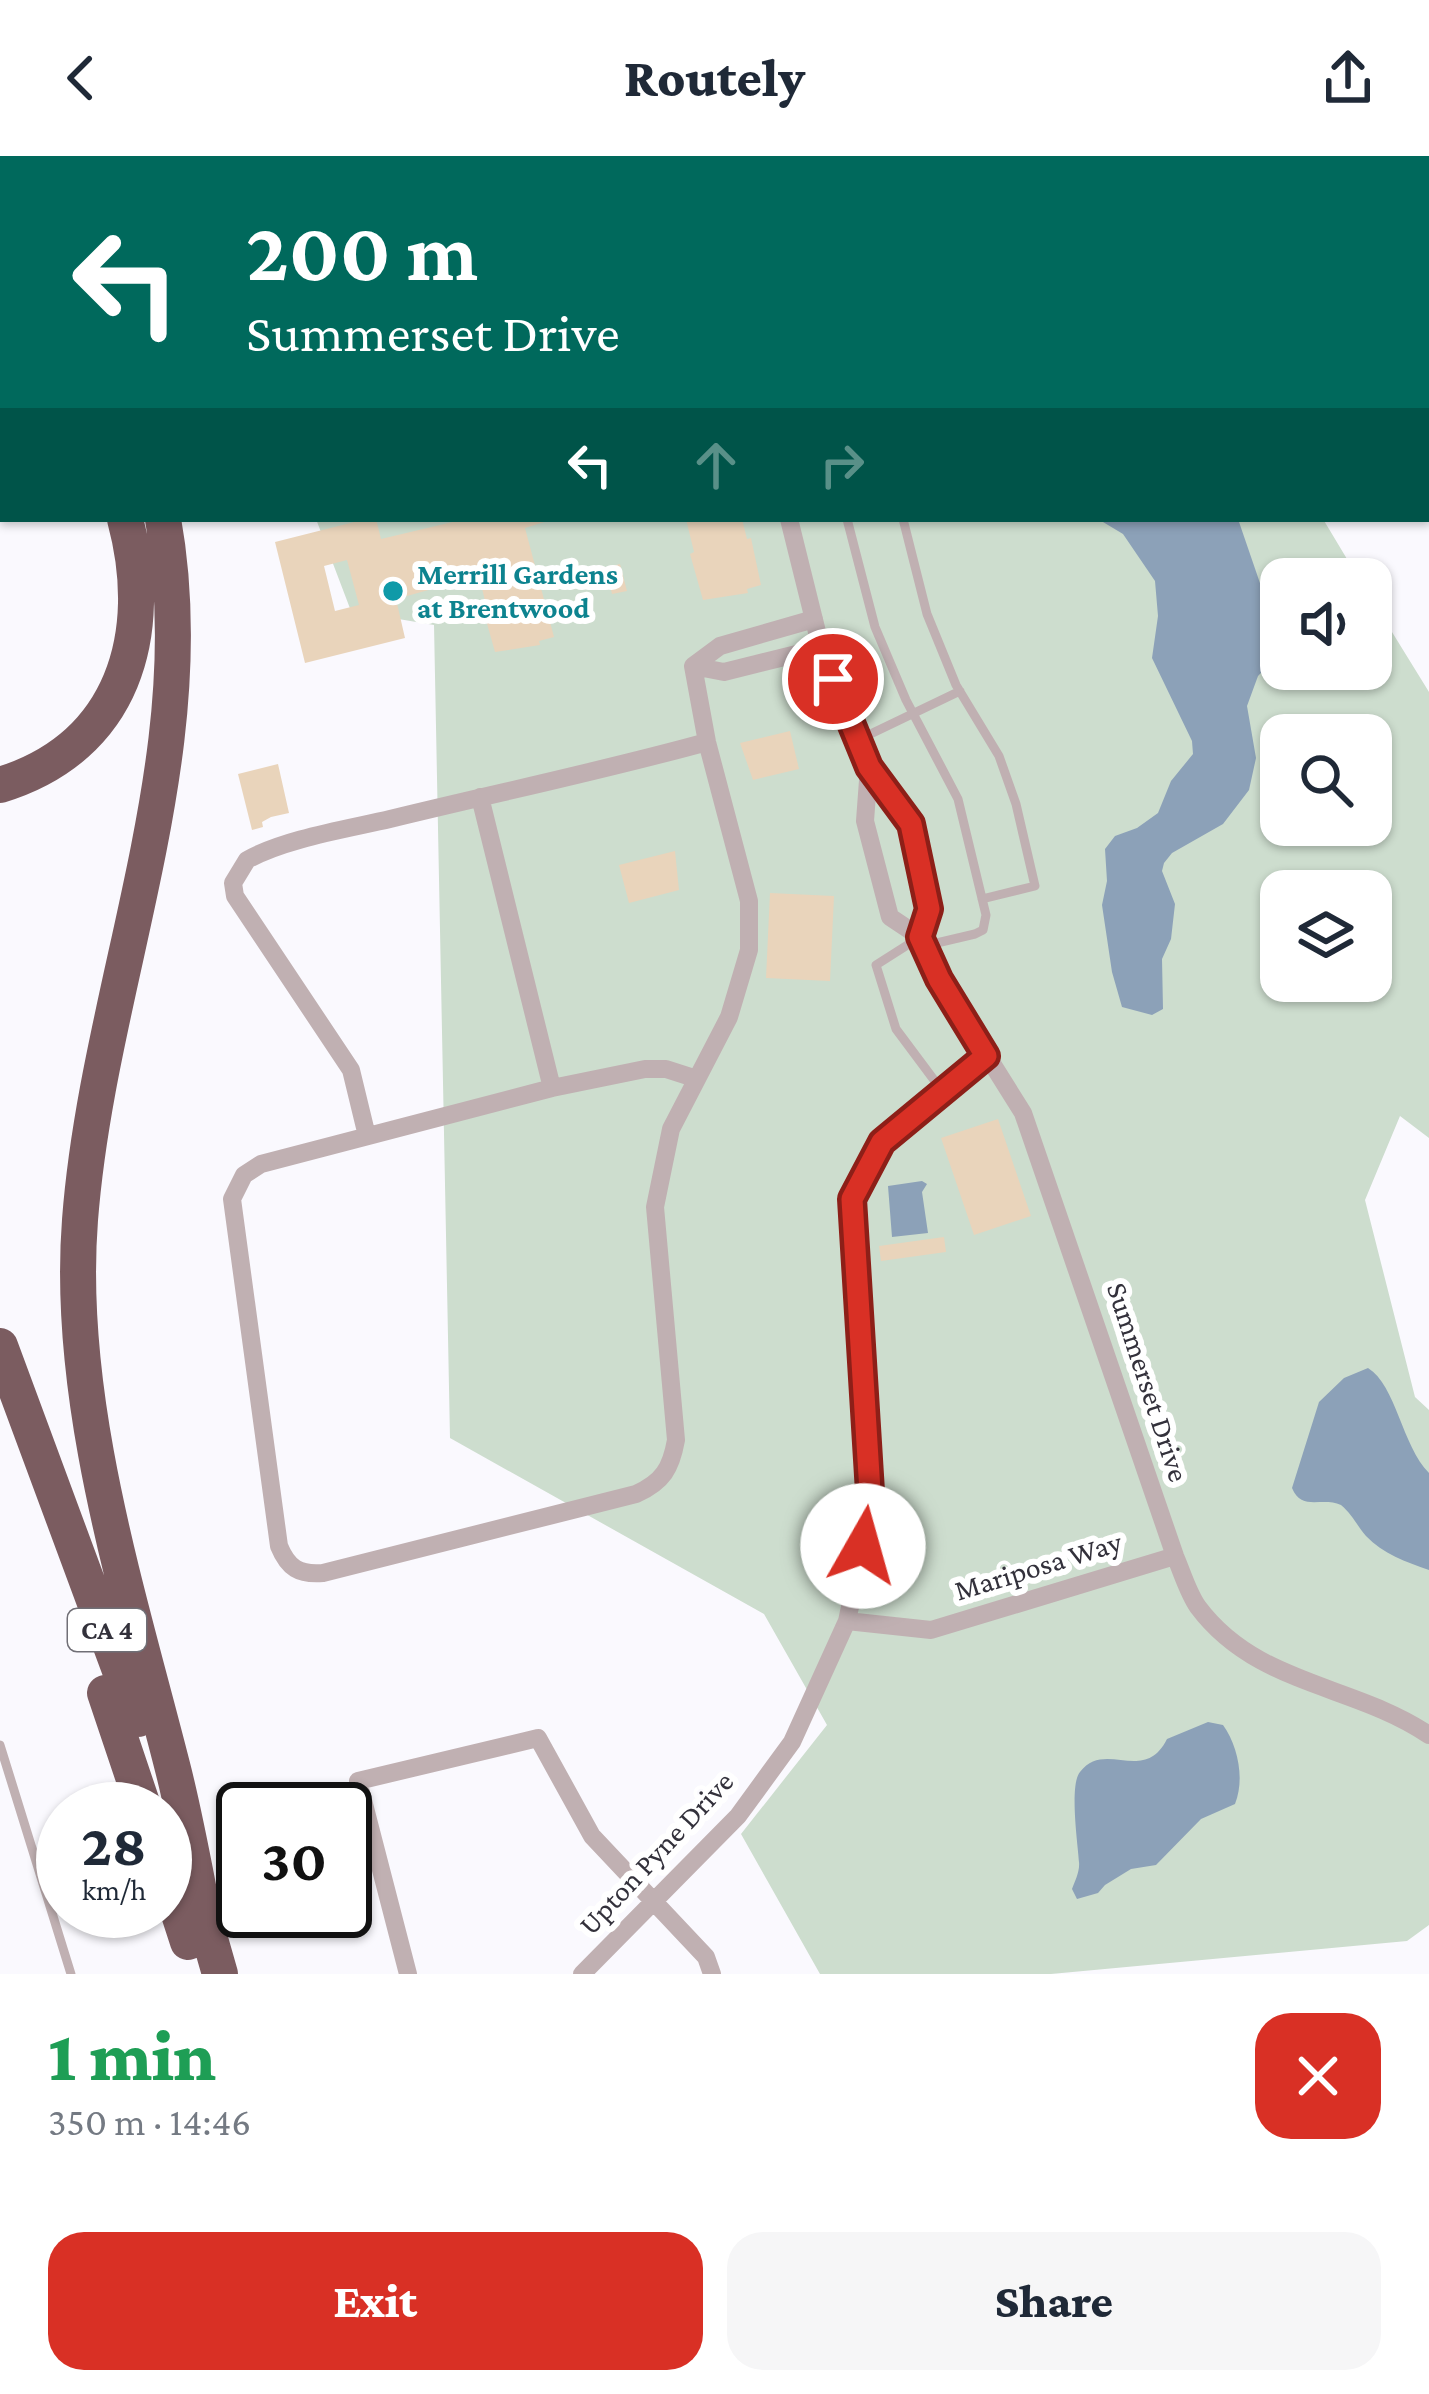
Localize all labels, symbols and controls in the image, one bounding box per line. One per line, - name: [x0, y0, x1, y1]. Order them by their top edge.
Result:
- icon: back: [48, 45, 114, 111]
- icon: share: [1315, 45, 1381, 111]
- text: Routely: [624, 48, 805, 108]
- icon: left: [48, 204, 204, 360]
- text: 200 m: [246, 205, 478, 298]
- text: Summerset Drive: [246, 303, 620, 363]
- icon: left: [557, 432, 623, 498]
- icon: ahead: [683, 432, 749, 498]
- icon: right: [809, 432, 875, 498]
- place label: Merrill Gardens at Brentwood: [417, 557, 618, 624]
- map controls: [1260, 558, 1392, 1002]
- button: sound: [1260, 558, 1392, 690]
- marker: Merrill Gardens at Brentwood: [380, 578, 406, 604]
- pin: [782, 628, 884, 730]
- icon: arrive: [800, 646, 866, 712]
- button: search: [1260, 714, 1392, 846]
- button: layers: [1260, 870, 1392, 1002]
- street label: Summerset Drive: [1101, 1278, 1196, 1486]
- position arrow: [800, 1483, 926, 1609]
- street label: Mariposa Way: [950, 1524, 1126, 1608]
- road number: CA 4: [68, 1609, 146, 1651]
- street label: Upton Pyne Drive: [572, 1764, 740, 1942]
- speed limit sign: 30: [216, 1782, 372, 1938]
- text: 28: [81, 1811, 147, 1878]
- text: km/h: [82, 1873, 146, 1906]
- button: close: [1255, 2013, 1381, 2139]
- text: 1 min: [48, 2015, 216, 2095]
- text: 350 m · 14:46: [48, 2100, 251, 2143]
- button: Exit: [48, 2232, 703, 2370]
- button: Share: [727, 2232, 1381, 2370]

